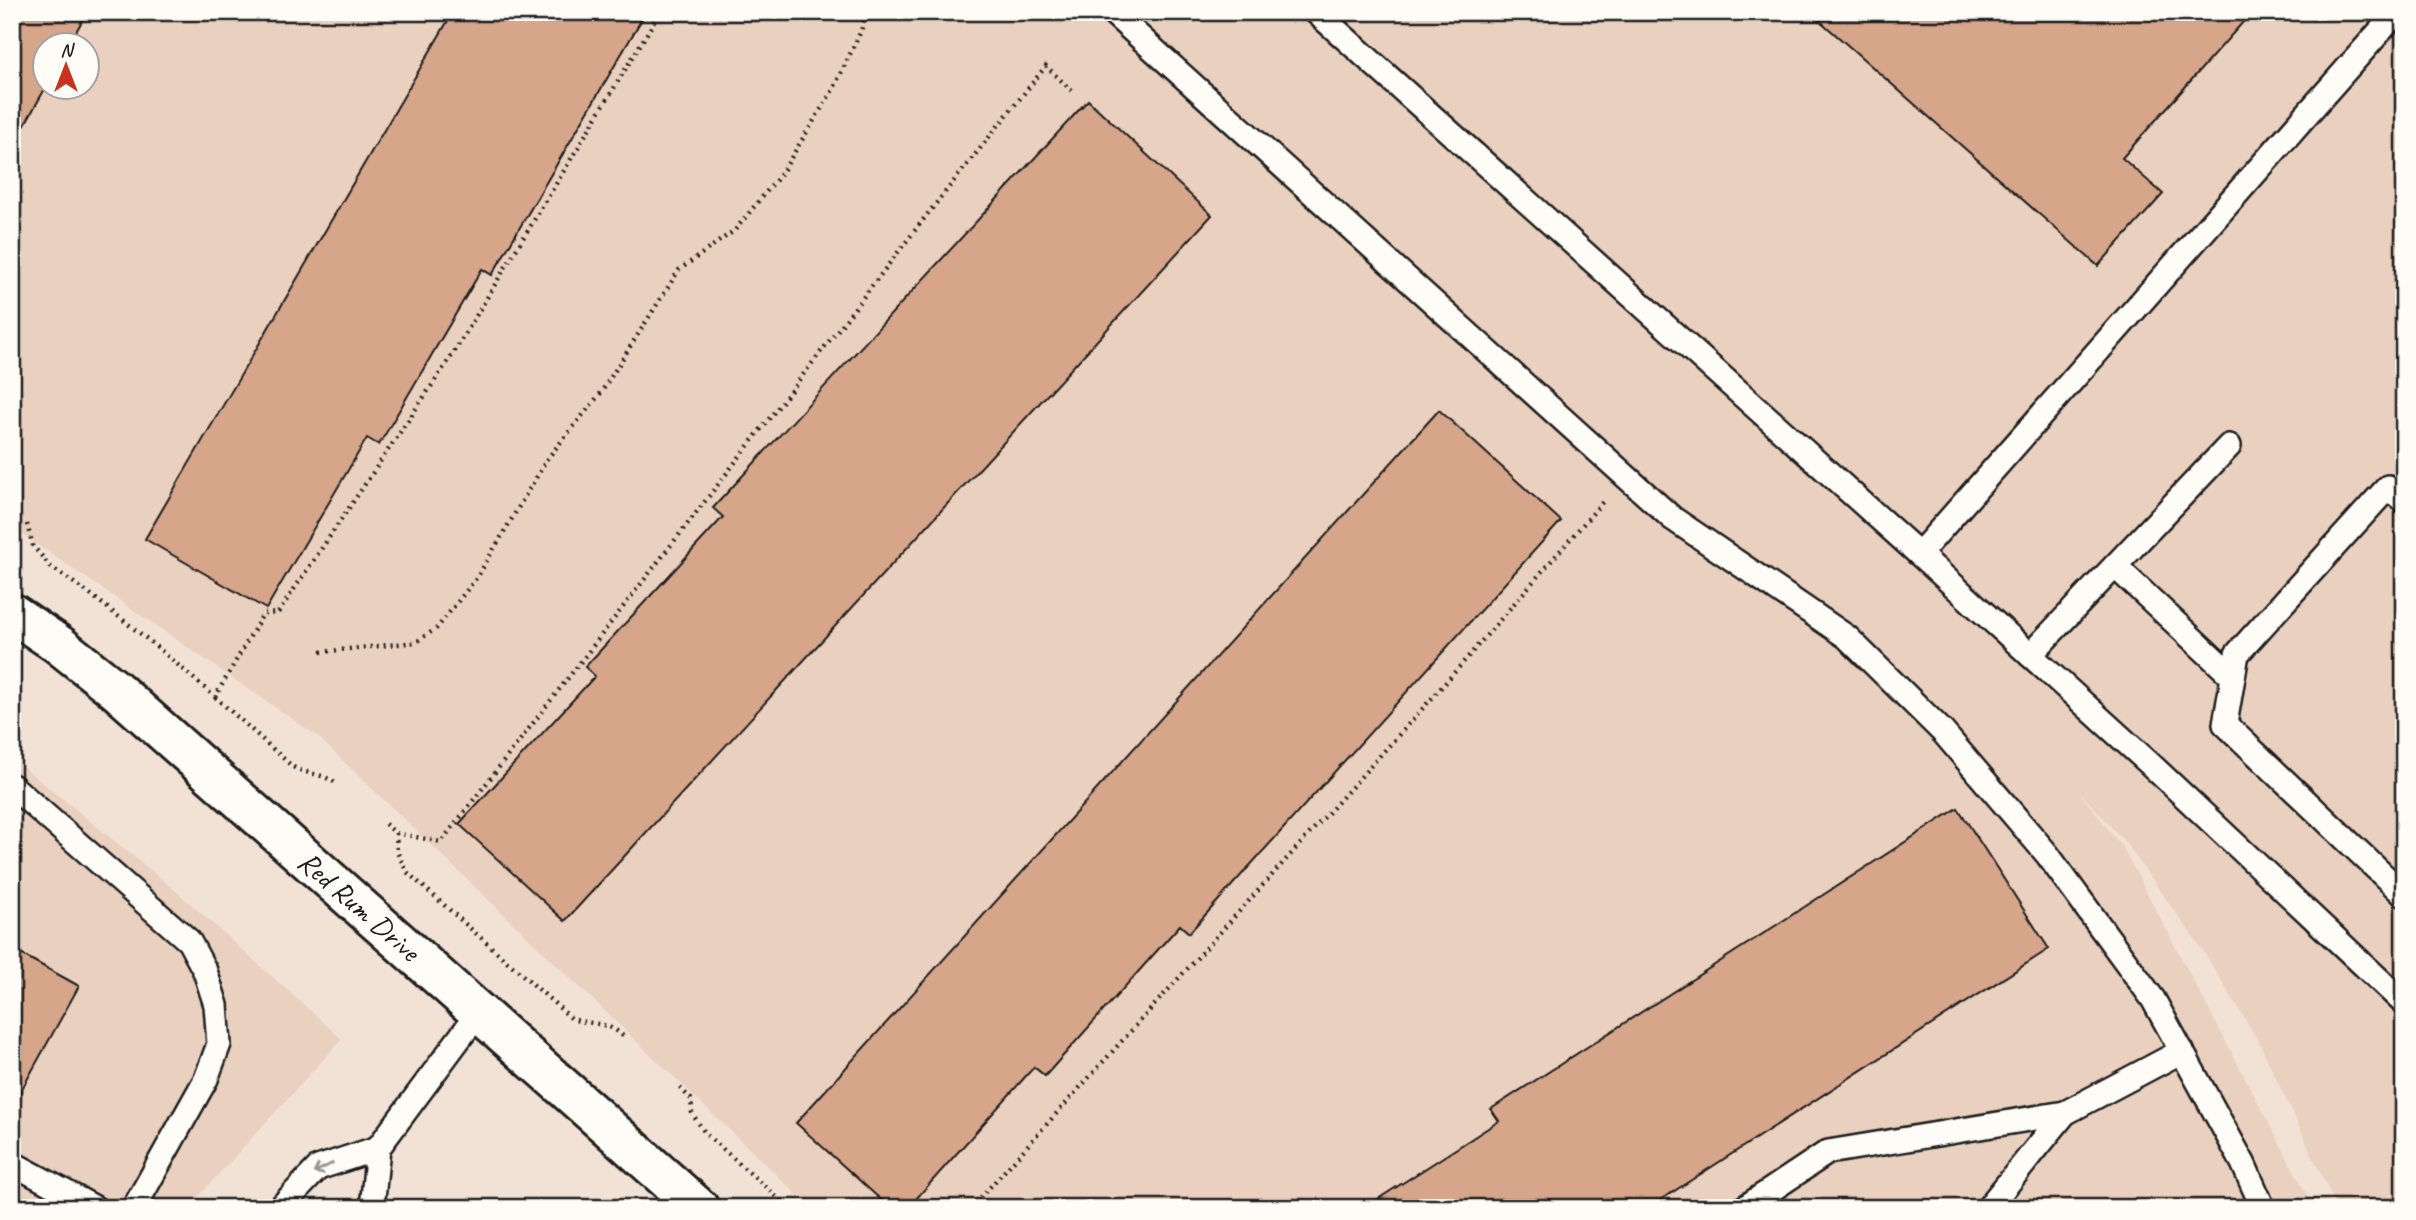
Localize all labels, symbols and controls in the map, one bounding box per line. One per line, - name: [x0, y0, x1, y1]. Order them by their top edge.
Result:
- north arrow: [32, 32, 102, 102]
- text: N: [60, 38, 75, 62]
- street label: Red Rum Drive: [290, 843, 430, 971]
- one-way arrow: [314, 1162, 334, 1176]

